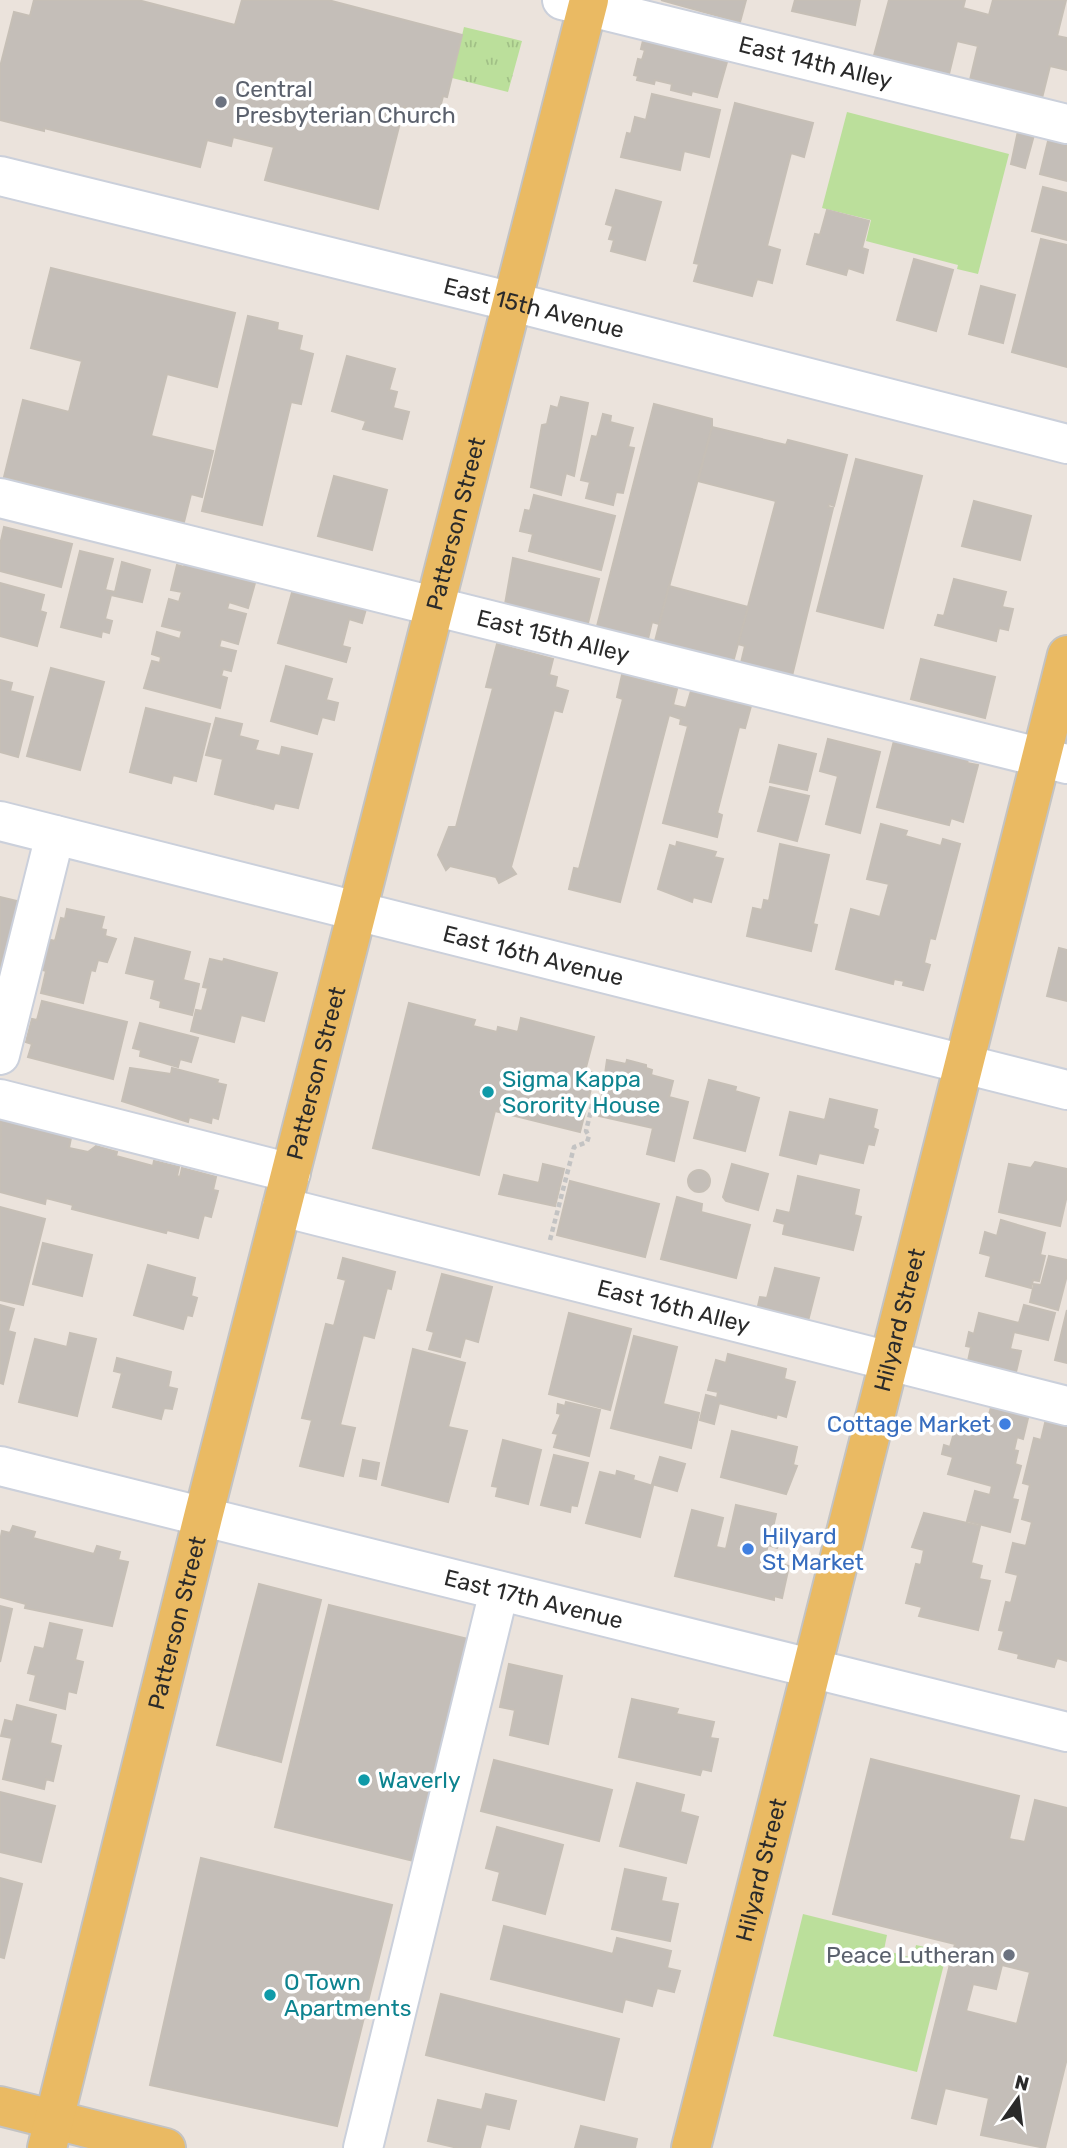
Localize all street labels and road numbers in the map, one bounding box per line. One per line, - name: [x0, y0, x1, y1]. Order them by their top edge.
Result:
- street label: East 14th Alley: [736, 30, 895, 95]
- street label: East 15th Avenue: [441, 272, 627, 344]
- street label: Patterson Street: [420, 434, 491, 613]
- street label: East 15th Alley: [474, 603, 633, 668]
- street label: East 16th Avenue: [440, 919, 627, 992]
- street label: Patterson Street: [280, 984, 351, 1163]
- street label: Hilyard Street: [868, 1245, 931, 1395]
- street label: East 16th Alley: [594, 1273, 753, 1339]
- street label: Patterson Street: [142, 1533, 212, 1713]
- street label: East 17th Avenue: [441, 1563, 626, 1635]
- street label: Hilyard Street: [730, 1795, 793, 1944]

